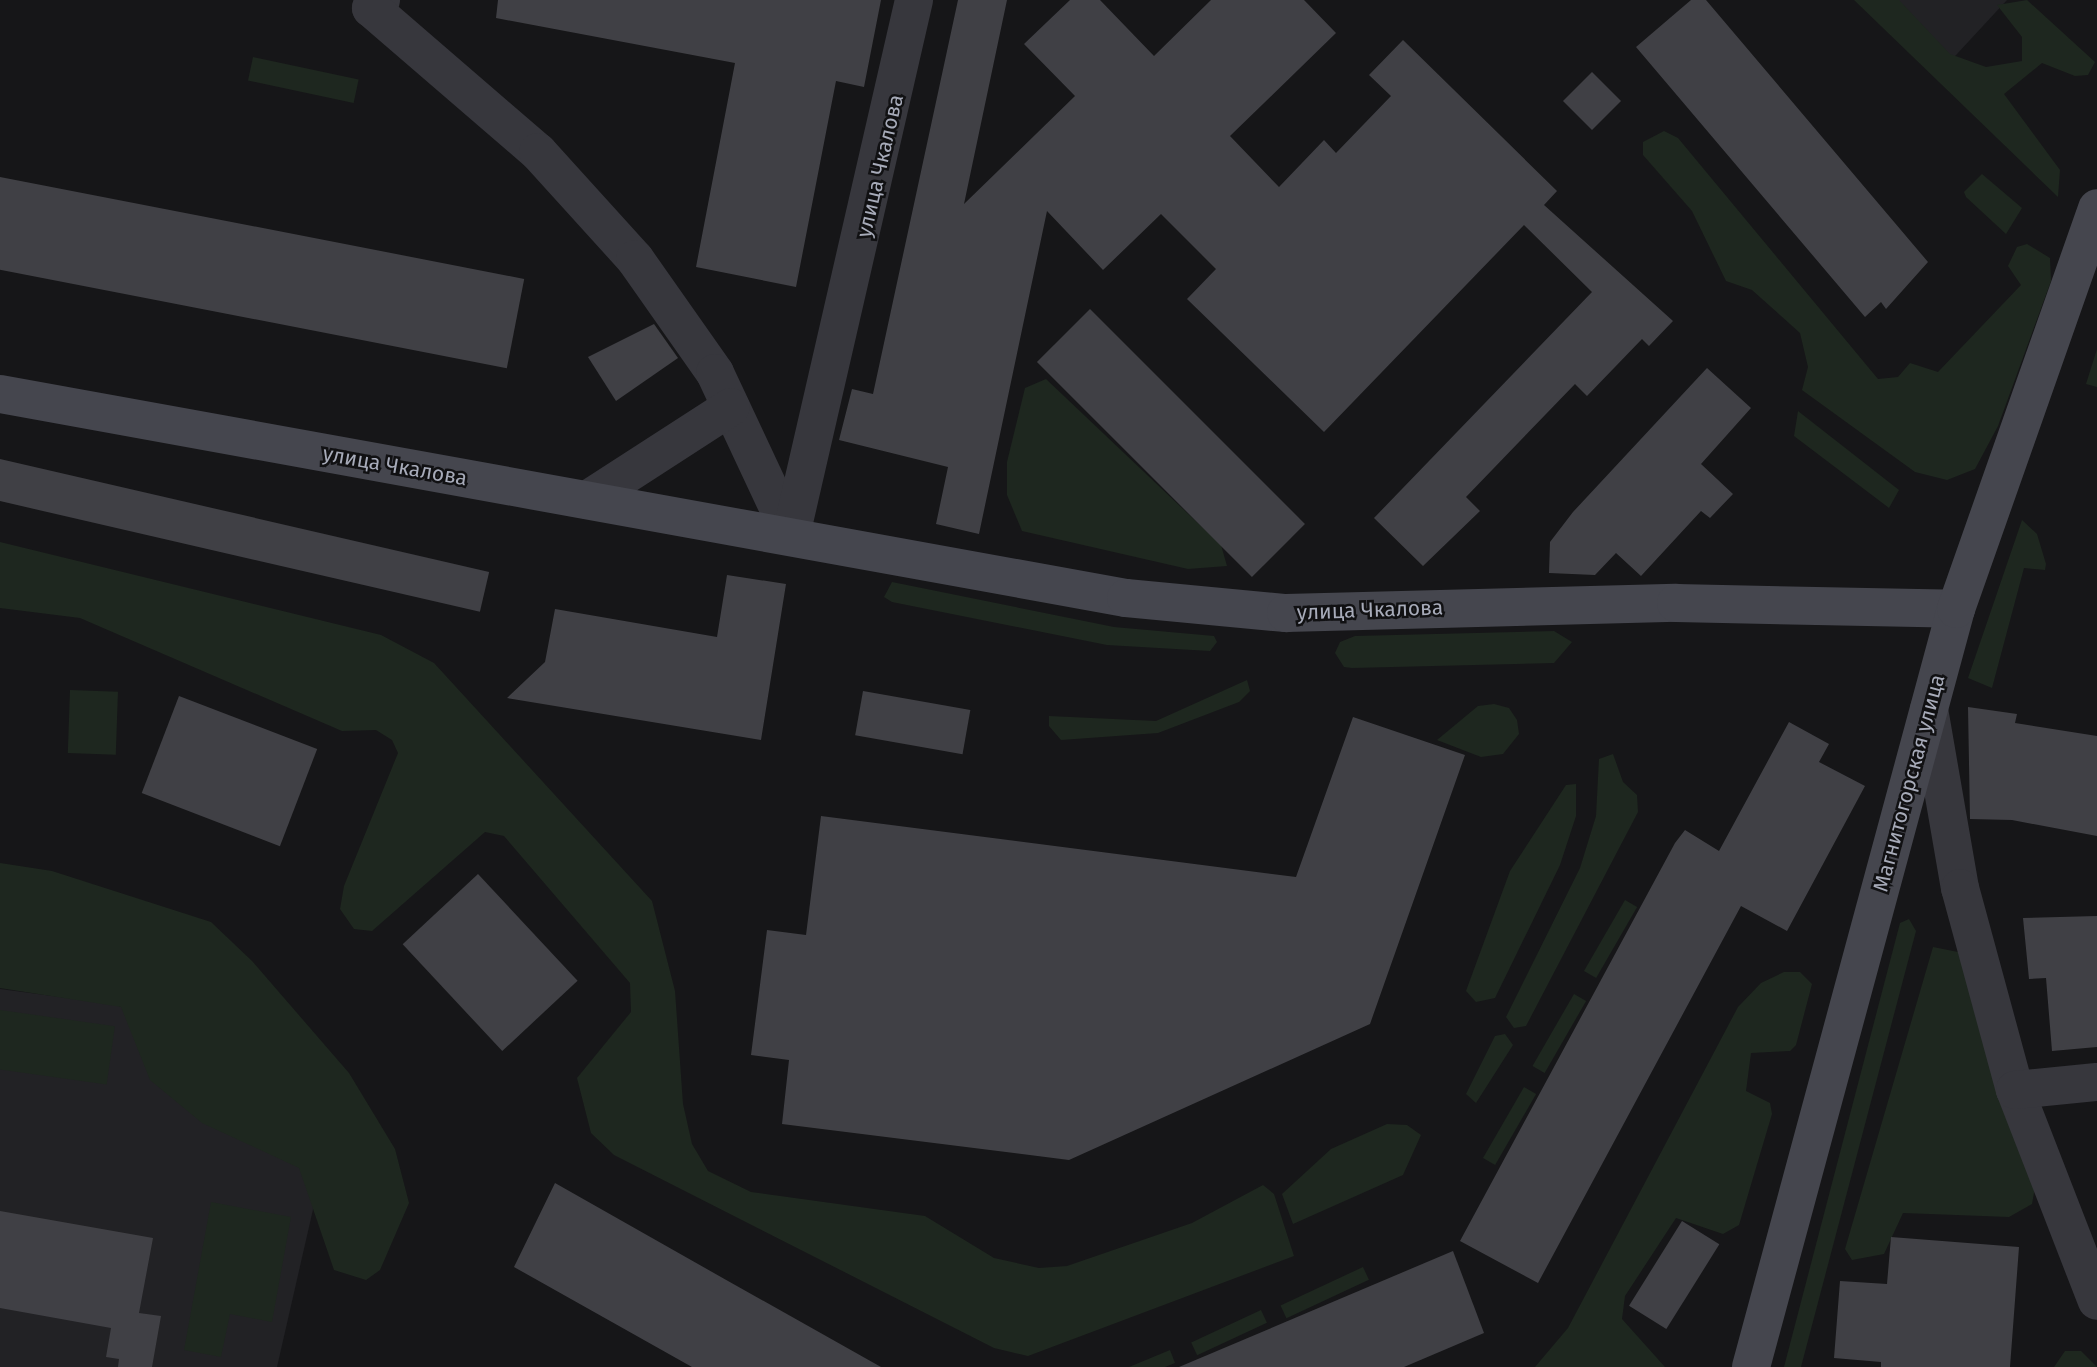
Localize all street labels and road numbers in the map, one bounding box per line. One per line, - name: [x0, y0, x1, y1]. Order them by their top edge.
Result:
- street label: улица Чкалова: [851, 92, 909, 240]
- street label: улица Чкалова: [321, 441, 469, 491]
- street label: улица Чкалова: [1296, 595, 1444, 625]
- street label: Магнитогорская улица: [1868, 672, 1950, 894]

